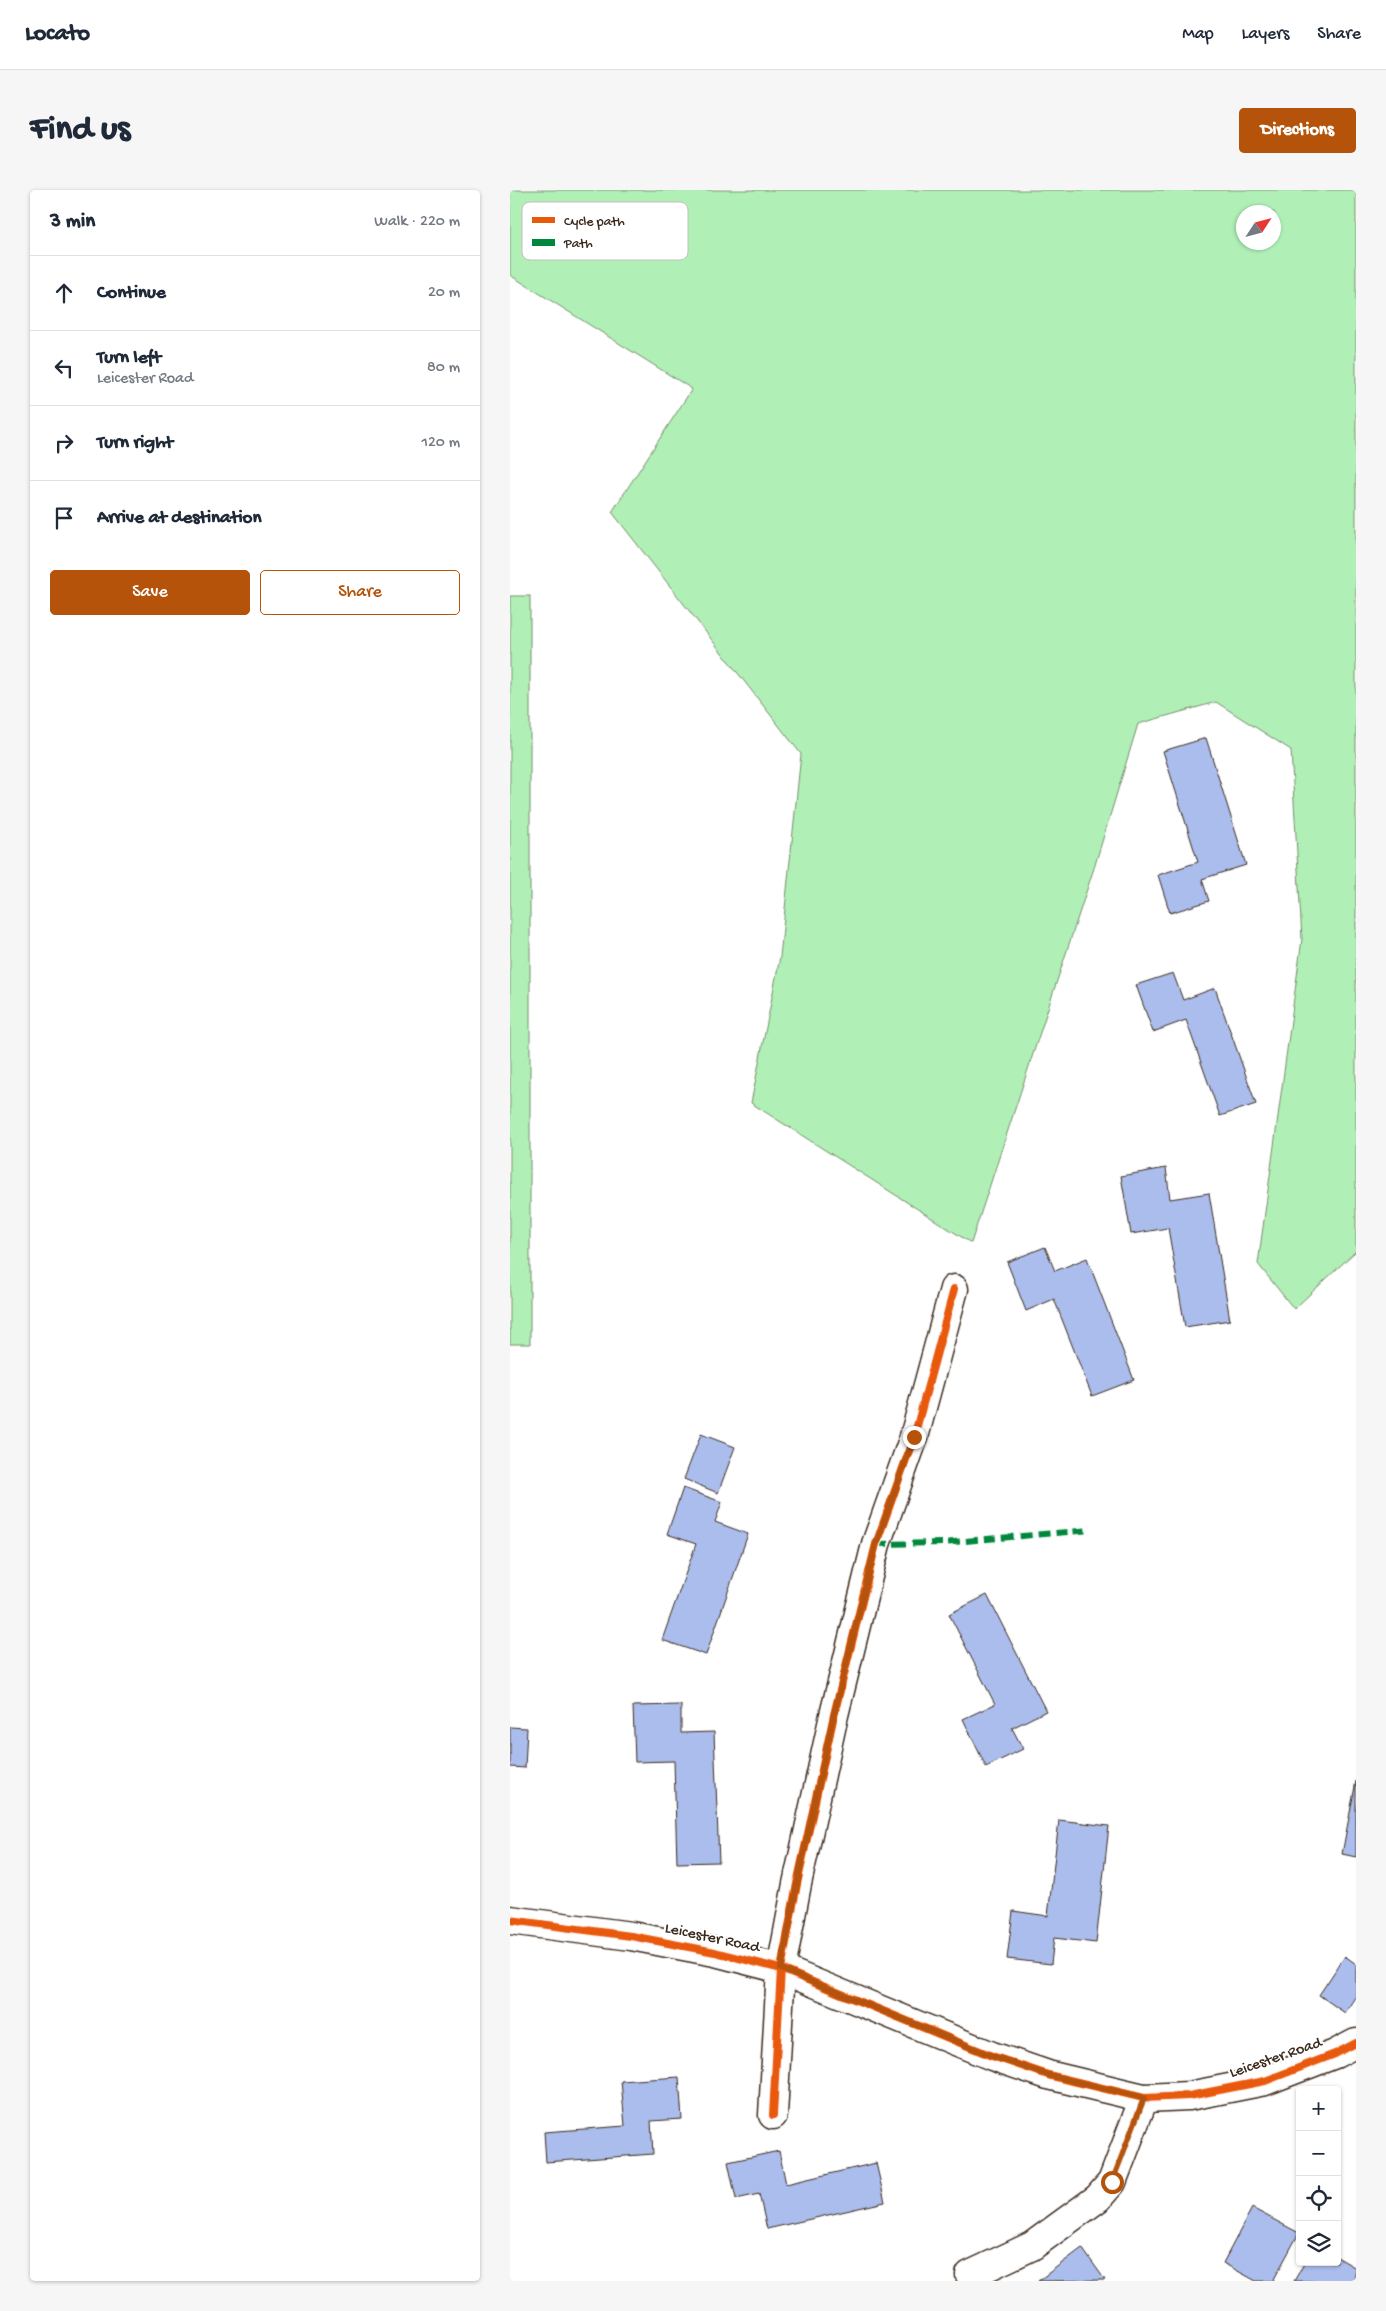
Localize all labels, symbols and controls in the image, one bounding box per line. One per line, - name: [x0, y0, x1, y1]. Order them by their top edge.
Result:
- text: Locato: [25, 20, 90, 49]
- text: Map: [1182, 24, 1214, 45]
- text: Layers: [1242, 24, 1289, 45]
- text: Share: [1317, 24, 1361, 45]
- button: Directions: [1239, 108, 1356, 153]
- text: Find us: [30, 110, 130, 151]
- legend: [522, 202, 688, 260]
- north arrow: [1236, 205, 1281, 250]
- text: 3 min: [50, 210, 95, 235]
- text: Walk · 220 m: [374, 213, 460, 232]
- text: Cycle path: [564, 214, 625, 231]
- text: Path: [563, 236, 593, 253]
- icon: ahead: [50, 279, 78, 307]
- text: Continue: [97, 282, 166, 305]
- text: 20 m: [428, 284, 460, 303]
- text: Turn left: [97, 347, 161, 370]
- icon: left: [50, 354, 78, 382]
- text: 80 m: [427, 359, 460, 378]
- text: Leicester Road: [97, 370, 193, 389]
- icon: right: [50, 429, 78, 457]
- text: Turn right: [97, 432, 173, 455]
- text: 120 m: [421, 434, 460, 453]
- icon: arrive: [50, 504, 78, 532]
- text: Arrive at destination: [97, 507, 261, 530]
- button: Save: [50, 570, 250, 615]
- button: Share: [260, 570, 460, 615]
- route end: [903, 1426, 926, 1449]
- street label: Leicester Road: [663, 1920, 763, 1959]
- street label: Leicester Road: [1227, 2034, 1326, 2084]
- map controls: [1296, 2086, 1341, 2266]
- button: +: [1296, 2086, 1341, 2131]
- button: −: [1296, 2131, 1341, 2176]
- route start: [1101, 2171, 1124, 2194]
- button: locate: [1296, 2176, 1341, 2221]
- button: layers: [1296, 2221, 1341, 2266]

